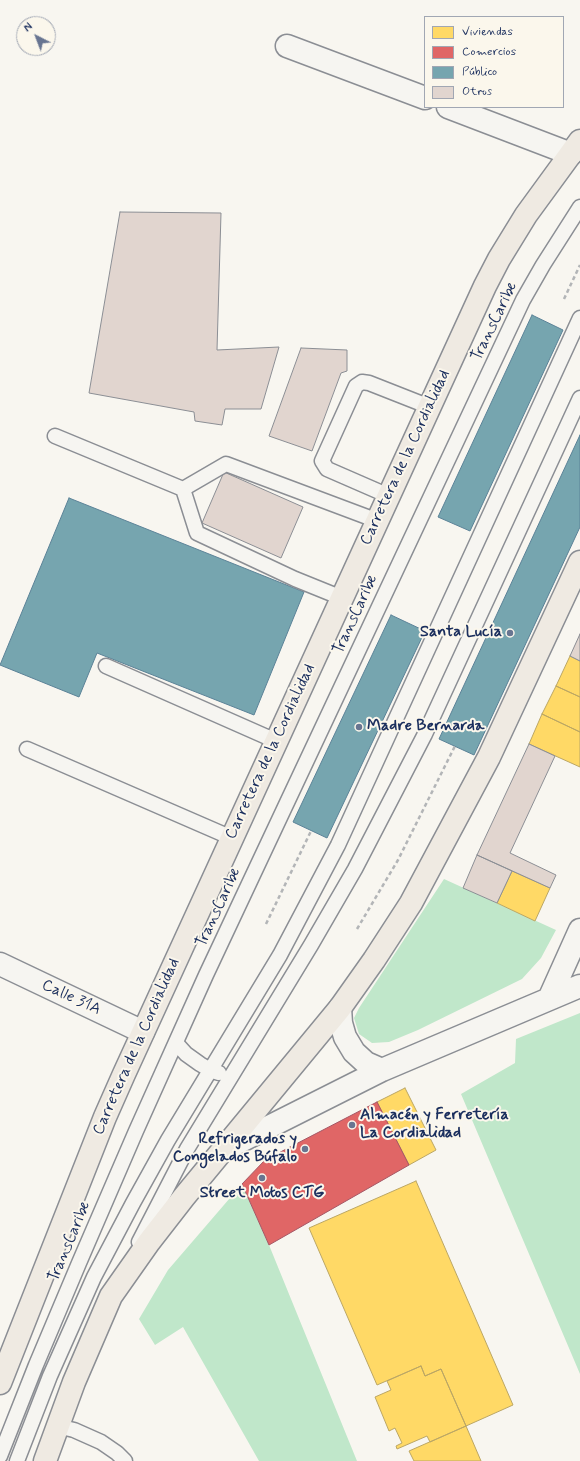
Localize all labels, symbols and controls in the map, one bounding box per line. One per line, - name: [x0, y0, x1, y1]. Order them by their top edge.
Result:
- north arrow: [16, 16, 56, 56]
- legend: [424, 16, 564, 108]
- text: N: [21, 20, 36, 35]
- text: Viviendas: [462, 24, 513, 40]
- text: Comercios: [462, 44, 516, 60]
- text: Público: [462, 64, 497, 80]
- text: Otros: [462, 84, 492, 100]
- street label: TransCaribe: [468, 279, 522, 365]
- street label: Carretera de la Cordialidad: [357, 367, 455, 549]
- street label: TransCaribe: [329, 572, 383, 658]
- place label: Santa Lucía: [420, 623, 502, 643]
- marker: Santa Lucía: [505, 628, 515, 638]
- street label: Carretera de la Cordialidad: [222, 661, 320, 843]
- place label: Madre Bernarda: [367, 717, 484, 737]
- marker: Madre Bernarda: [354, 722, 364, 732]
- street label: TransCaribe: [192, 865, 246, 951]
- street label: Carretera de la Cordialidad: [89, 956, 185, 1138]
- street label: Calle 31A: [38, 976, 104, 1020]
- place label: Almacén y Ferretería La Cordialidad: [360, 1106, 509, 1144]
- marker: Almacén y Ferretería La Cordialidad: [347, 1120, 357, 1130]
- place label: Refrigerados y Congelados Búfalo: [173, 1130, 297, 1168]
- marker: Refrigerados y Congelados Búfalo: [300, 1144, 310, 1154]
- marker: Street Motos CTG: [257, 1173, 267, 1183]
- place label: Street Motos CTG: [200, 1184, 324, 1204]
- street label: TransCaribe: [44, 1199, 96, 1285]

